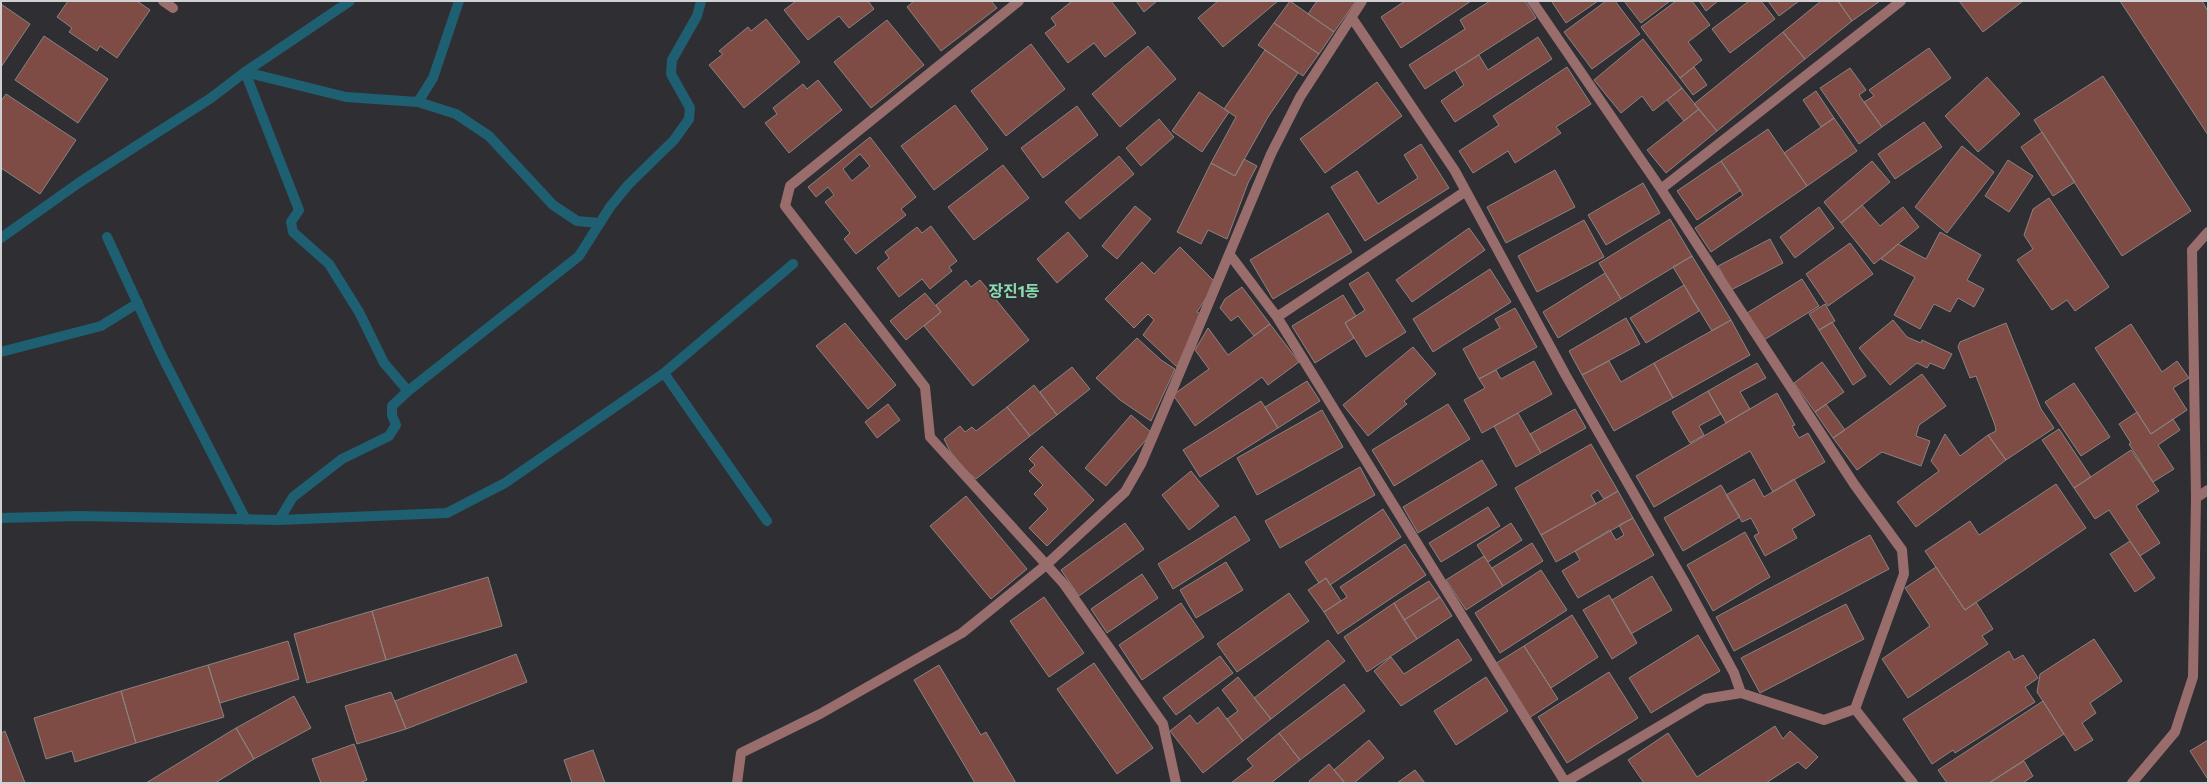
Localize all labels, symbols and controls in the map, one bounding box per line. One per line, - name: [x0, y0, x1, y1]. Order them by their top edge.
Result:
- district label: 장진1동: [988, 281, 1040, 300]

